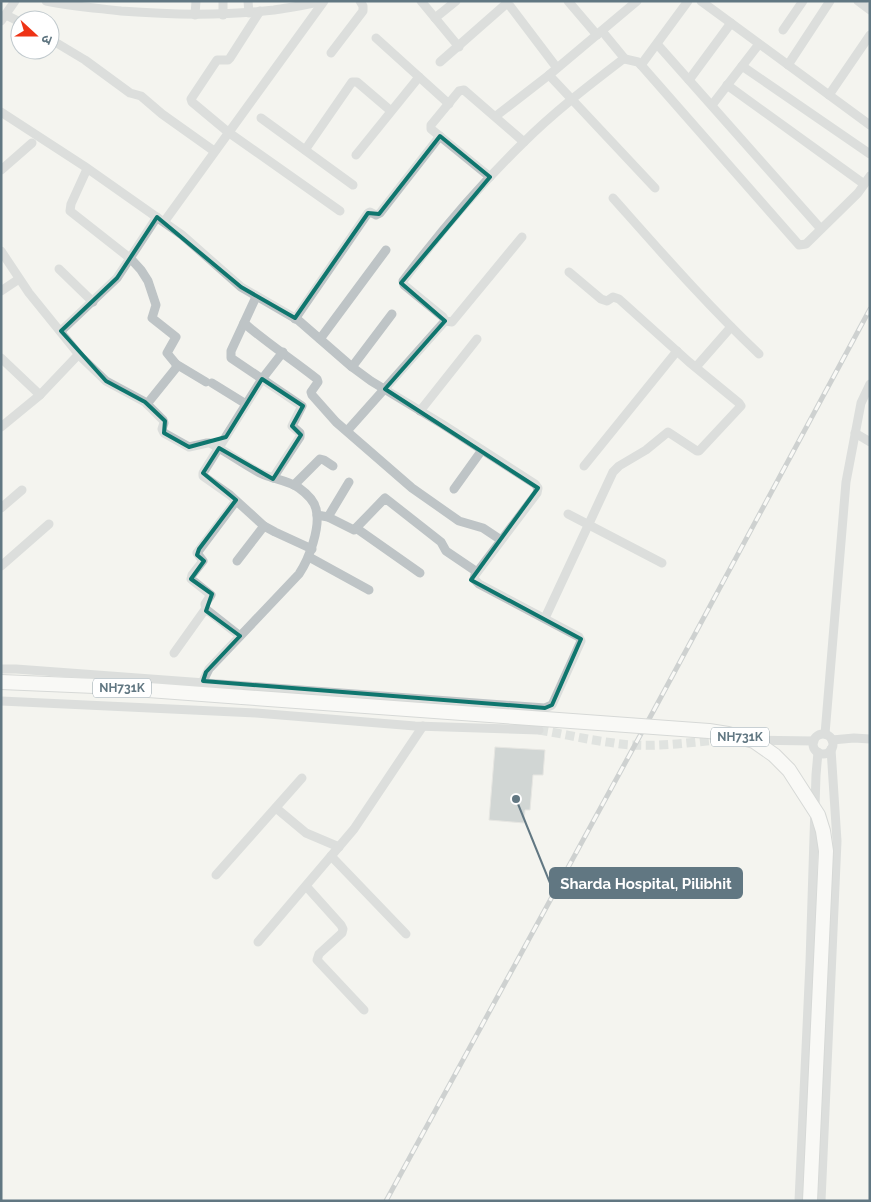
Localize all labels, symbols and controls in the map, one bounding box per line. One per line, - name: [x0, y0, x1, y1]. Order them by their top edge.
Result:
- north arrow: [10, 10, 60, 60]
- text: उ: [38, 33, 56, 47]
- road number: NH731K: [93, 678, 151, 698]
- road number: NH731K: [711, 728, 769, 746]
- callout: Sharda Hospital, Pilibhit: [550, 868, 742, 898]
- text: Sharda Hospital, Pilibhit: [560, 875, 732, 893]

